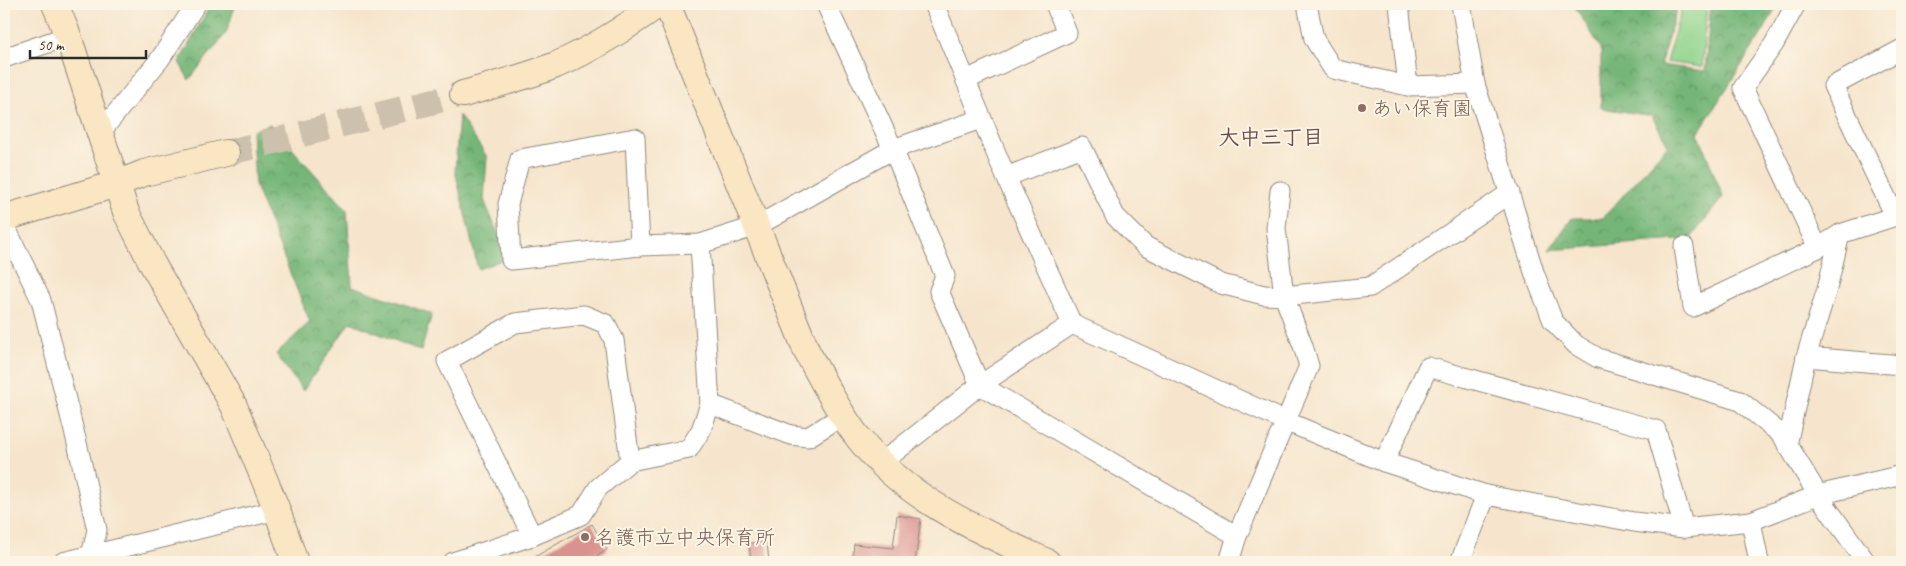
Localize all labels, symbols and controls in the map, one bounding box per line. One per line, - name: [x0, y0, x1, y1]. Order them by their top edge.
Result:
- scale bar: [30, 28, 146, 60]
- text: 50 m: [38, 36, 65, 55]
- place label: あい保育園: [1372, 96, 1472, 121]
- marker: あい保育園: [1356, 102, 1368, 114]
- district label: 大中三丁目: [1219, 124, 1324, 150]
- place label: 名護市立中央保育所: [595, 525, 775, 550]
- marker: 名護市立中央保育所: [579, 531, 591, 543]

